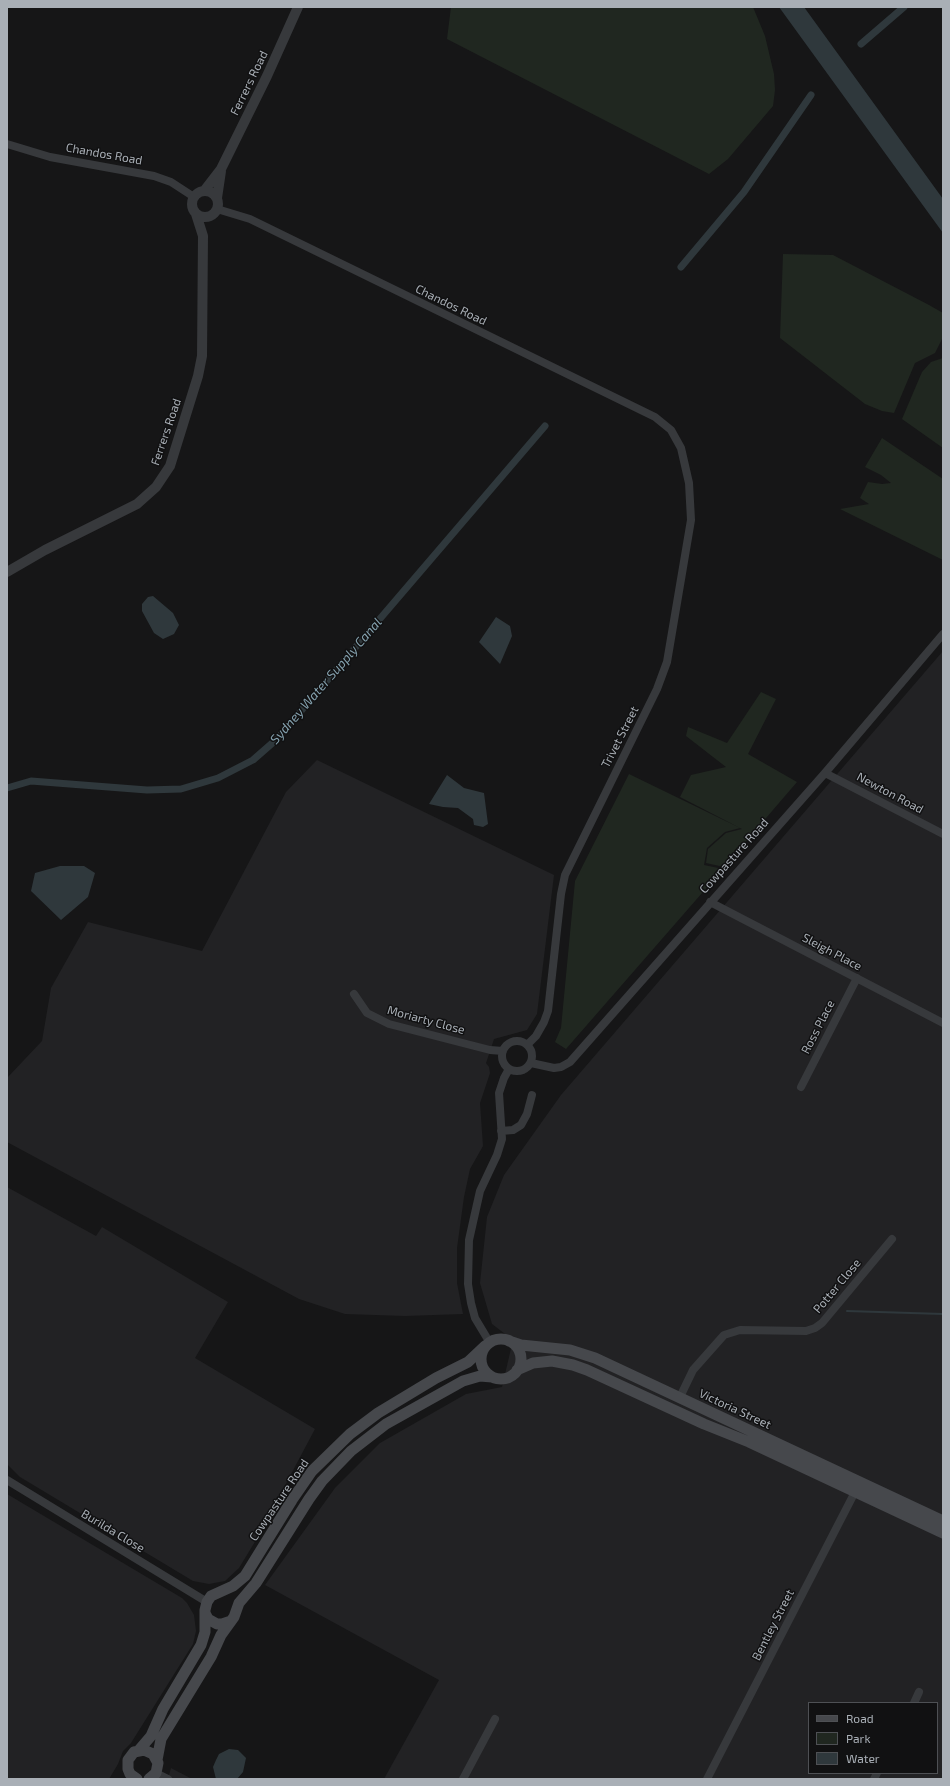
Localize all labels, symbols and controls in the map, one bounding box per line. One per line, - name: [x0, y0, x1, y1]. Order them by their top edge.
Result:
- street label: Ferrers Road: [227, 48, 271, 118]
- street label: Chandos Road: [65, 140, 143, 168]
- street label: Chandos Road: [413, 282, 489, 328]
- street label: Ferrers Road: [148, 397, 184, 467]
- water label: Sydney Water Supply Canal: [267, 615, 385, 747]
- street label: Trivet Street: [598, 704, 642, 770]
- street label: Newton Road: [854, 769, 926, 817]
- street label: Cowpasture Road: [697, 816, 771, 896]
- street label: Sleigh Place: [800, 930, 864, 974]
- street label: Ross Place: [798, 998, 838, 1056]
- street label: Moriarty Close: [386, 1003, 466, 1037]
- street label: Potter Close: [810, 1256, 864, 1316]
- street label: Victoria Street: [697, 1386, 773, 1432]
- street label: Cowpasture Road: [246, 1456, 312, 1544]
- street label: Burilda Close: [79, 1506, 147, 1556]
- street label: Bentley Street: [749, 1587, 797, 1663]
- legend: [808, 1702, 938, 1774]
- text: Road: [846, 1711, 874, 1725]
- text: Park: [846, 1731, 871, 1745]
- text: Water: [846, 1751, 880, 1765]

